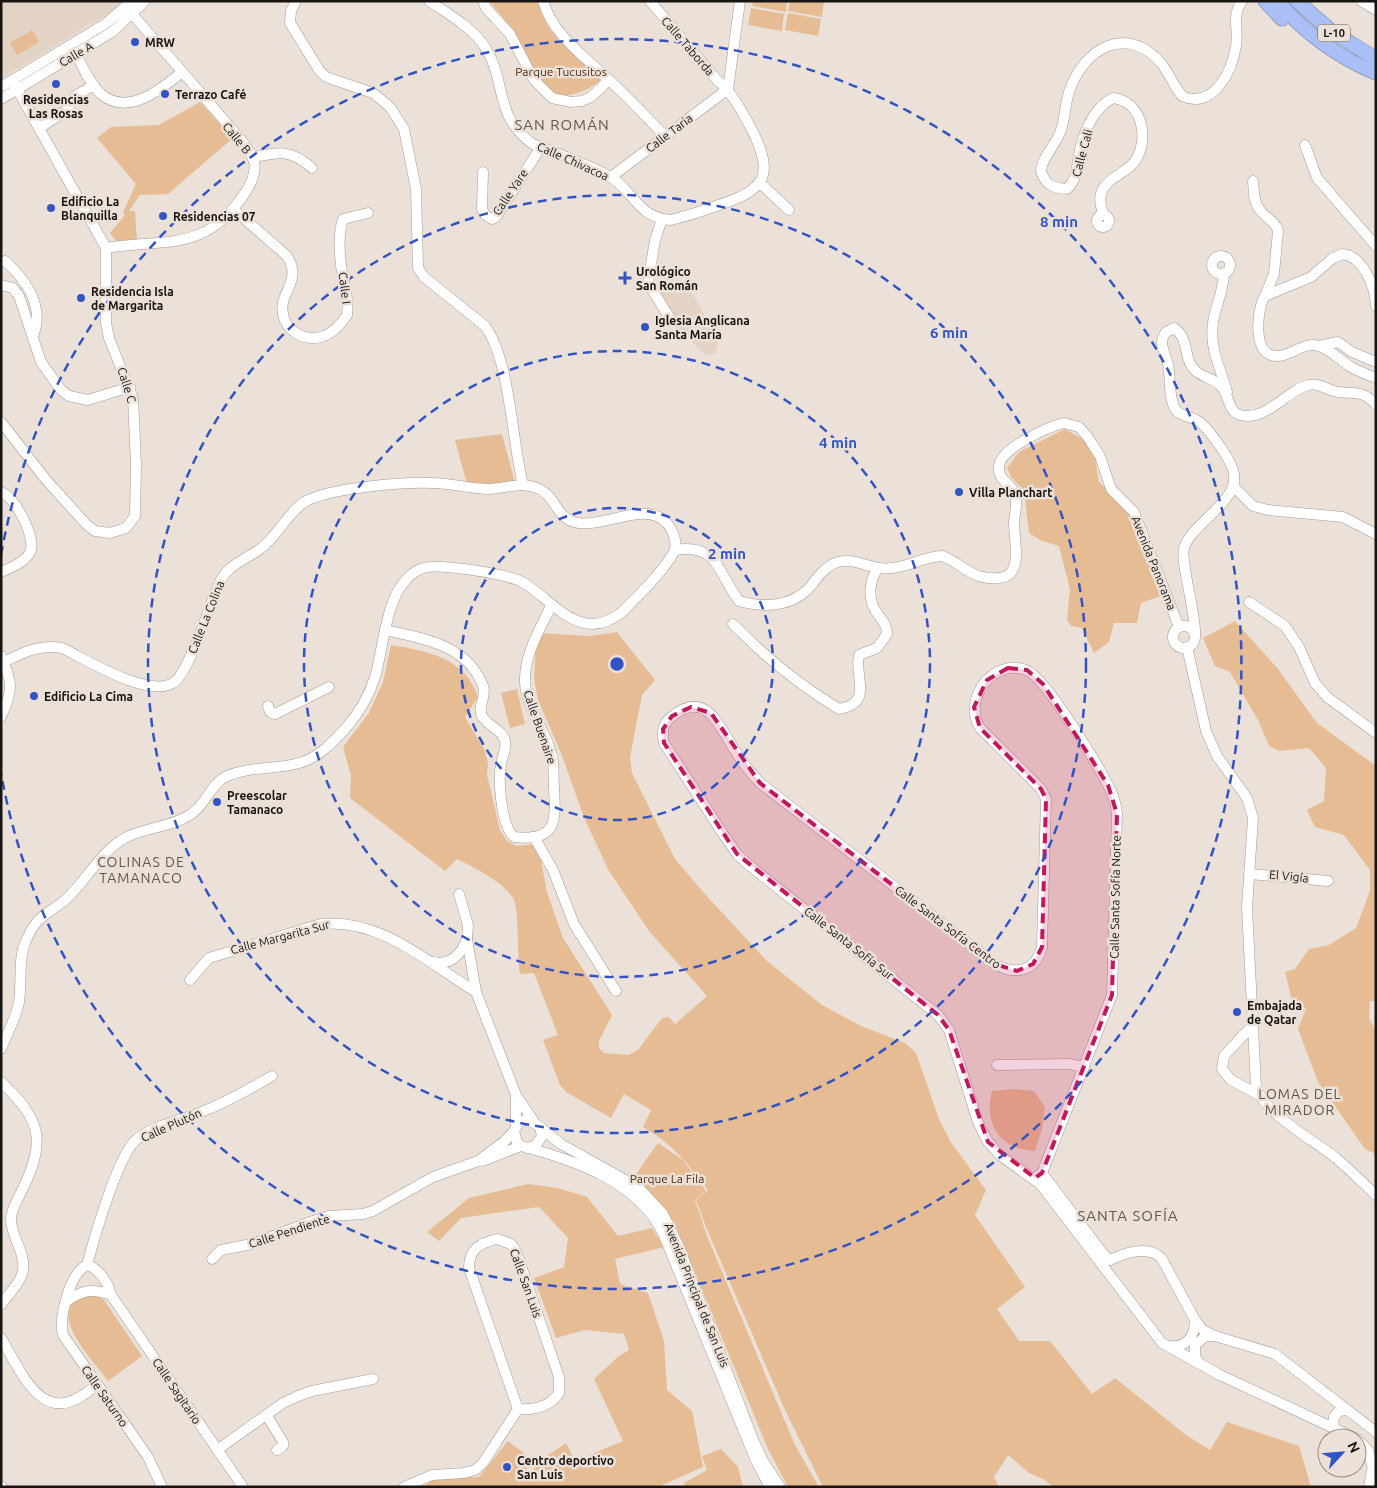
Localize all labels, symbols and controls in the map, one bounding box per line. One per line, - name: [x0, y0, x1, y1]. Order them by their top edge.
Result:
- street label: Calle Taborda: [659, 14, 717, 78]
- road number: L-10: [1318, 24, 1350, 42]
- marker: MRW: [129, 36, 141, 48]
- place label: MRW: [145, 36, 176, 49]
- street label: Calle A: [57, 39, 95, 69]
- park label: Parque Tucusitos: [515, 65, 607, 78]
- marker: Residencias Las Rosas: [50, 78, 62, 90]
- marker: Terrazo Café: [159, 88, 171, 100]
- place label: Terrazo Café: [175, 88, 247, 101]
- place label: Residencias Las Rosas: [23, 93, 89, 120]
- street label: Calle Taria: [643, 111, 695, 155]
- district label: SAN ROMÁN: [514, 116, 610, 133]
- street label: Calle B: [220, 120, 254, 156]
- street label: Calle Cali: [1069, 128, 1095, 178]
- street label: Calle Chivacoa: [535, 139, 611, 183]
- street label: Calle Yare: [490, 166, 530, 218]
- place label: Edificio La Blanquilla: [61, 195, 119, 222]
- marker: Edificio La Blanquilla: [45, 202, 57, 214]
- marker: Residencias 07: [157, 210, 169, 222]
- place label: Residencias 07: [173, 210, 256, 223]
- text: 8 min: [1040, 213, 1078, 230]
- place label: Urológico San Román: [636, 265, 698, 292]
- street label: Calle I: [337, 271, 353, 305]
- marker: Urológico San Román: [618, 271, 632, 285]
- place label: Residencia Isla de Margarita: [91, 285, 174, 312]
- marker: Residencia Isla de Margarita: [75, 292, 87, 304]
- place label: Iglesia Anglicana Santa María: [655, 314, 750, 341]
- marker: Iglesia Anglicana Santa María: [639, 321, 651, 333]
- text: 6 min: [930, 324, 968, 341]
- street label: Calle C: [115, 366, 139, 405]
- text: 4 min: [819, 434, 857, 451]
- marker: Villa Planchart: [953, 486, 965, 498]
- place label: Villa Planchart: [969, 486, 1052, 499]
- street label: Avenida Panorama: [1129, 514, 1179, 612]
- text: 2 min: [708, 545, 746, 562]
- street label: Calle La Colina: [185, 579, 227, 655]
- centre of rings: [608, 655, 626, 673]
- street label: Calle Buenaire: [521, 688, 559, 766]
- marker: Edificio La Cima: [28, 690, 40, 702]
- place label: Edificio La Cima: [44, 690, 133, 703]
- place label: Preescolar Tamanaco: [227, 789, 287, 816]
- marker: Preescolar Tamanaco: [211, 796, 223, 808]
- street label: Calle Santa Sofía Norte: [1107, 835, 1123, 959]
- district label: COLINAS DE TAMANACO: [97, 854, 185, 886]
- street label: El Vigía: [1269, 867, 1309, 885]
- street label: Calle Santa Sofía Centro: [892, 883, 1004, 971]
- street label: Calle Santa Sofía Sur: [802, 904, 897, 982]
- street label: Calle Margarita Sur: [229, 917, 331, 957]
- place label: Embajada de Qatar: [1247, 999, 1302, 1026]
- marker: Embajada de Qatar: [1231, 1006, 1243, 1018]
- district label: LOMAS DEL MIRADOR: [1258, 1086, 1342, 1118]
- street label: Calle Plutón: [139, 1106, 203, 1144]
- park label: Parque La Fila: [630, 1172, 704, 1185]
- district label: SANTA SOFÍA: [1077, 1207, 1179, 1224]
- street label: Calle Pendiente: [247, 1212, 331, 1250]
- street label: Avenida Principal de San Luis: [662, 1221, 732, 1369]
- street label: Calle San Luis: [508, 1247, 544, 1319]
- street label: Calle Sagitario: [150, 1356, 204, 1426]
- street label: Calle Saturno: [79, 1363, 131, 1429]
- north arrow: [1317, 1428, 1367, 1478]
- text: N: [1344, 1439, 1363, 1456]
- place label: Centro deportivo San Luis: [517, 1454, 614, 1481]
- marker: Centro deportivo San Luis: [501, 1461, 513, 1473]

